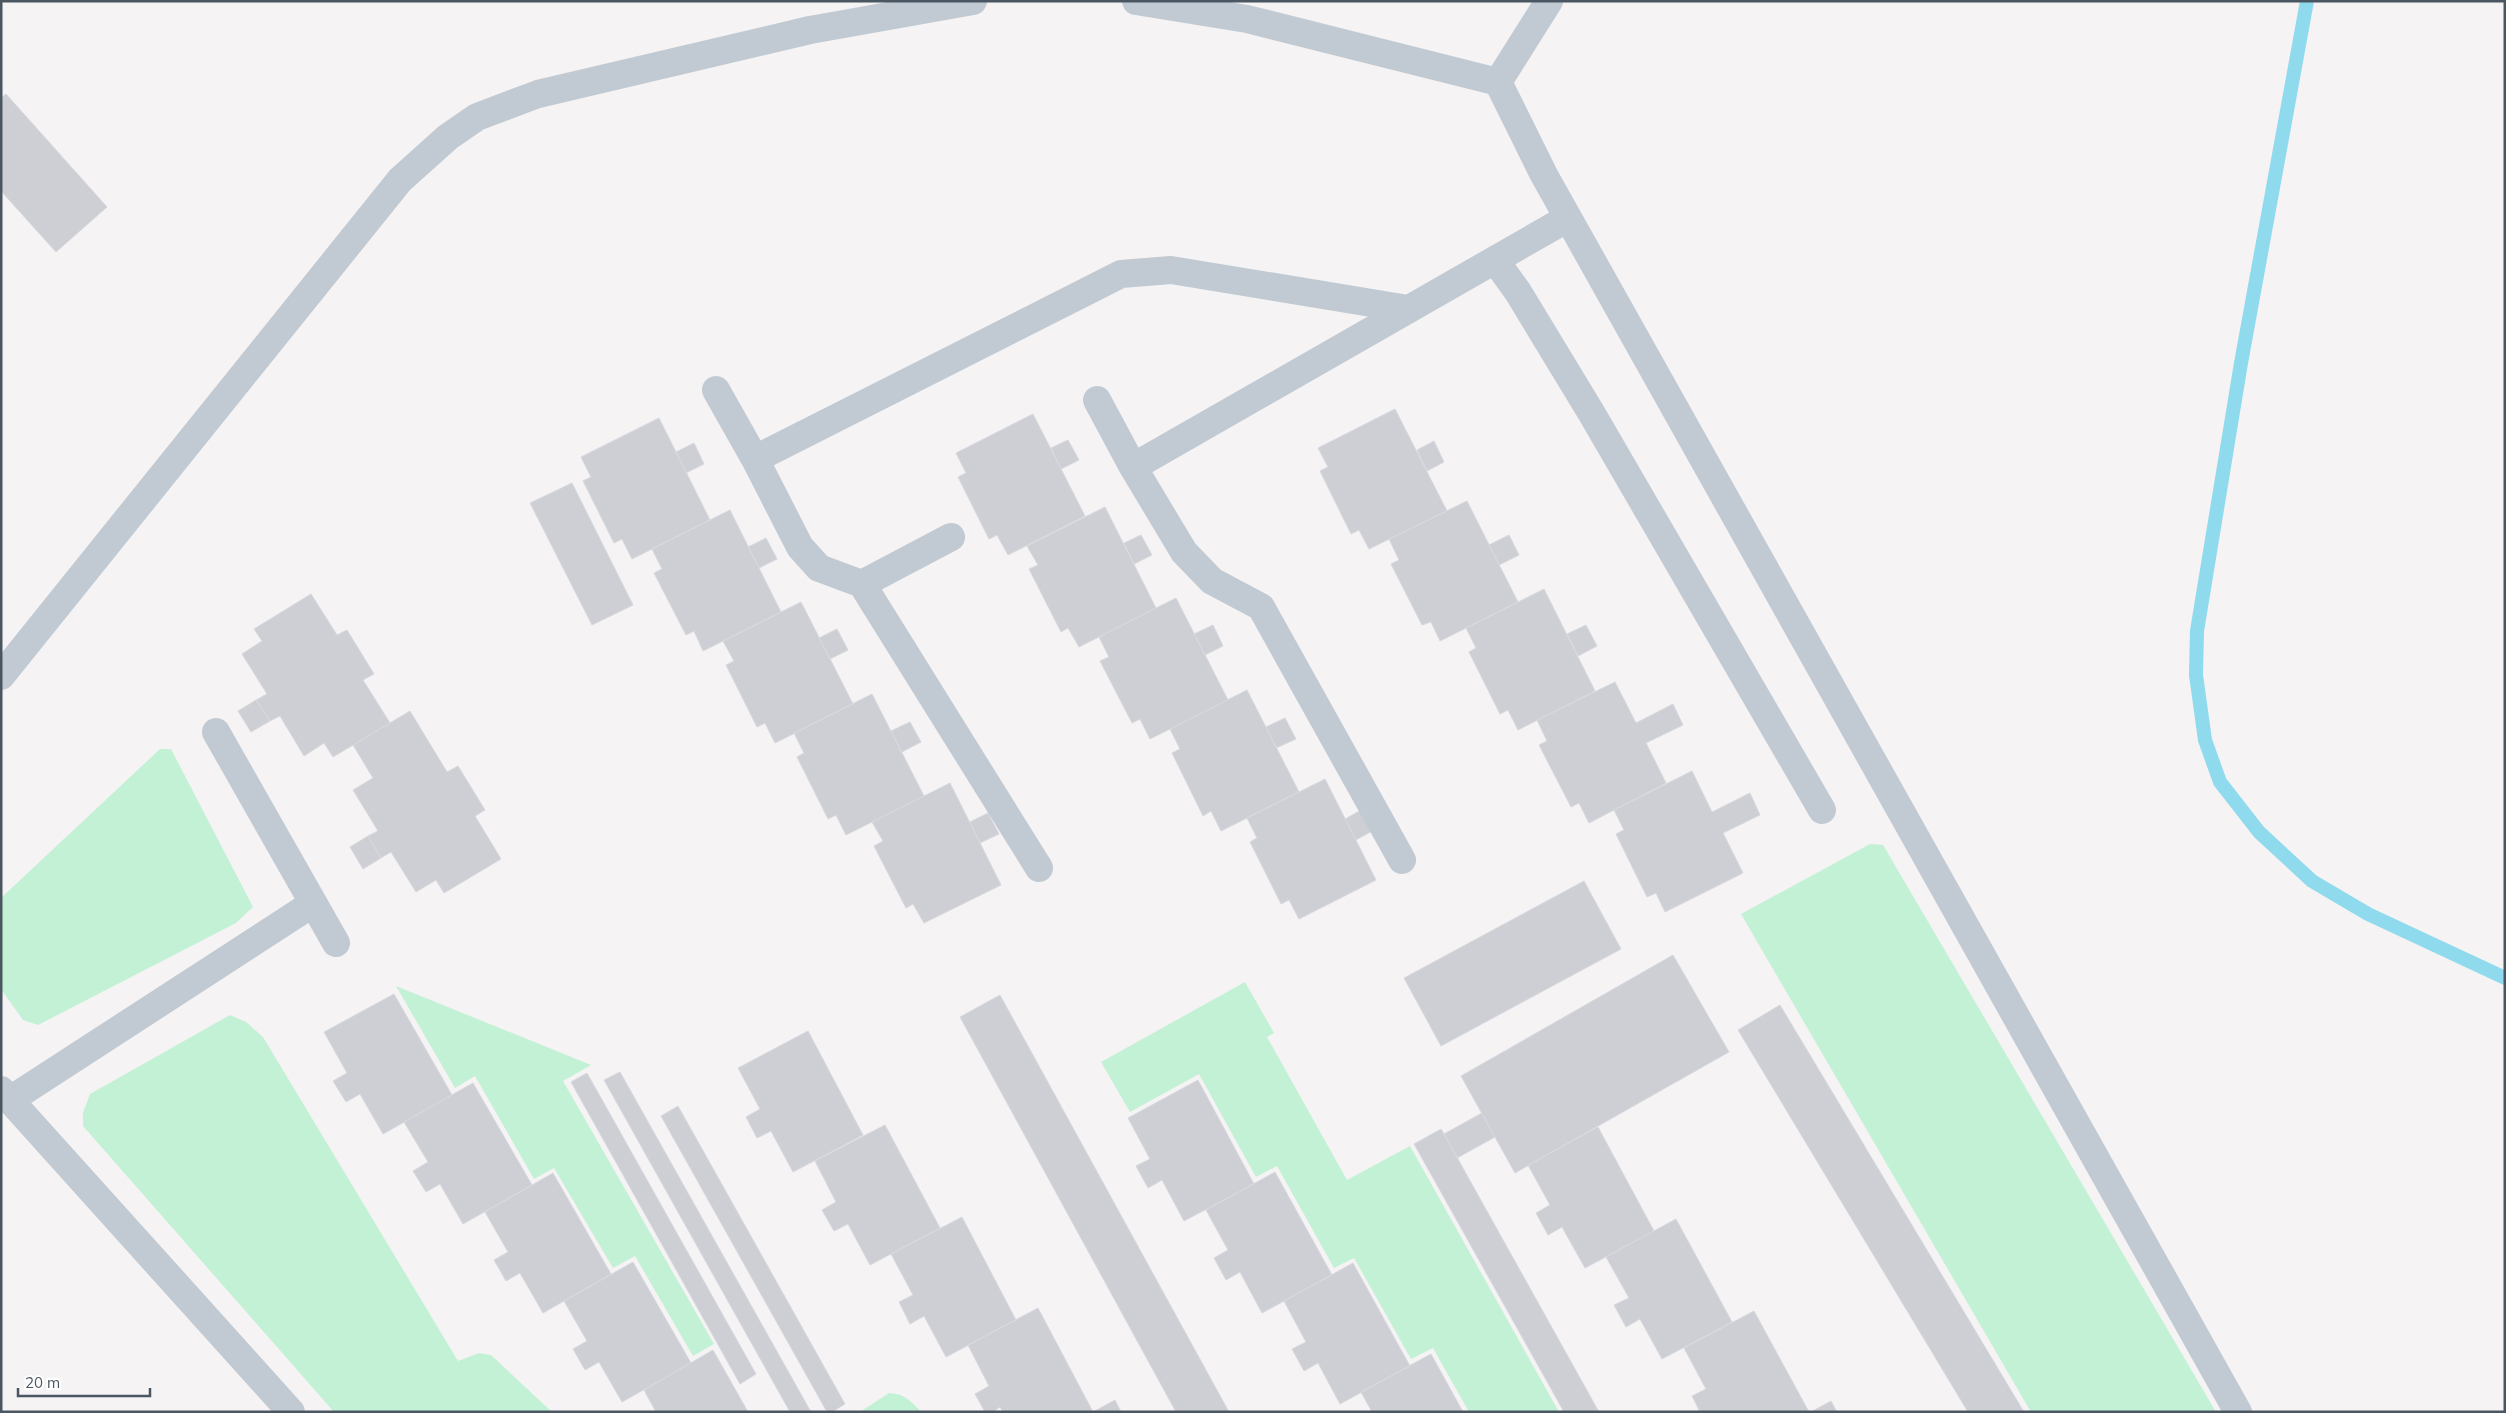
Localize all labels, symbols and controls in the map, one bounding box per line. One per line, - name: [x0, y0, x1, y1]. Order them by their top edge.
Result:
- scale bar: [18, 1366, 150, 1398]
- text: 20 m: [25, 1373, 60, 1392]

